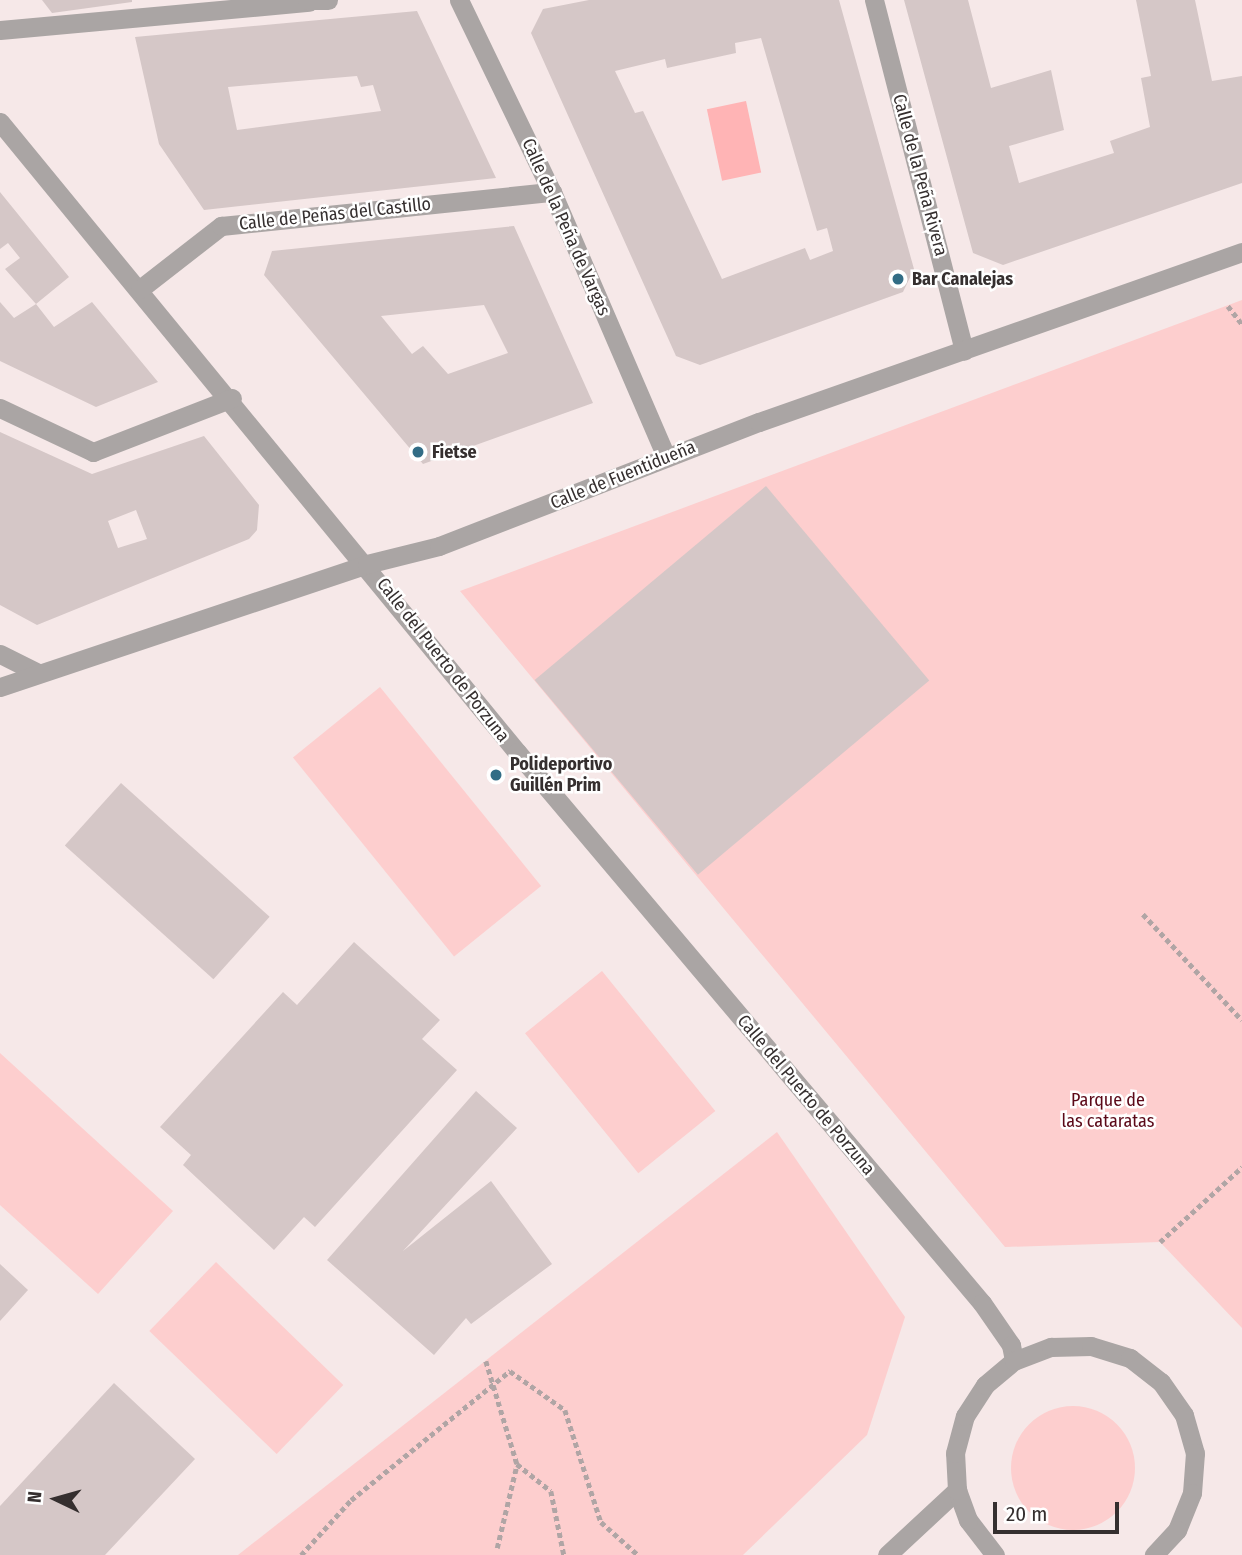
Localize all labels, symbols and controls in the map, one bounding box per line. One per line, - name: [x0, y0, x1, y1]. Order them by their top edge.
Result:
- street label: Calle de la Peña Rivera: [888, 92, 952, 258]
- street label: Calle de la Peña de Vargas: [517, 135, 615, 319]
- street label: Calle de Peñas del Castillo: [238, 193, 432, 235]
- place label: Bar Canalejas: [912, 268, 1013, 290]
- marker: Bar Canalejas: [890, 271, 906, 287]
- street label: Calle de Fuentidueña: [547, 436, 699, 514]
- place label: Fietse: [432, 441, 477, 463]
- marker: Fietse: [410, 444, 426, 460]
- street label: Calle del Puerto de Porzuna: [372, 574, 514, 746]
- place label: Polideportivo Guillén Prim: [510, 754, 612, 796]
- marker: Polideportivo Guillén Prim: [488, 767, 504, 783]
- street label: Calle del Puerto de Porzuna: [733, 1011, 879, 1179]
- park label: Parque de las cataratas: [1062, 1090, 1154, 1132]
- north arrow: [21, 1464, 91, 1534]
- scale bar: [997, 1488, 1123, 1532]
- text: N: [23, 1490, 47, 1504]
- text: 20 m: [1006, 1501, 1047, 1527]

